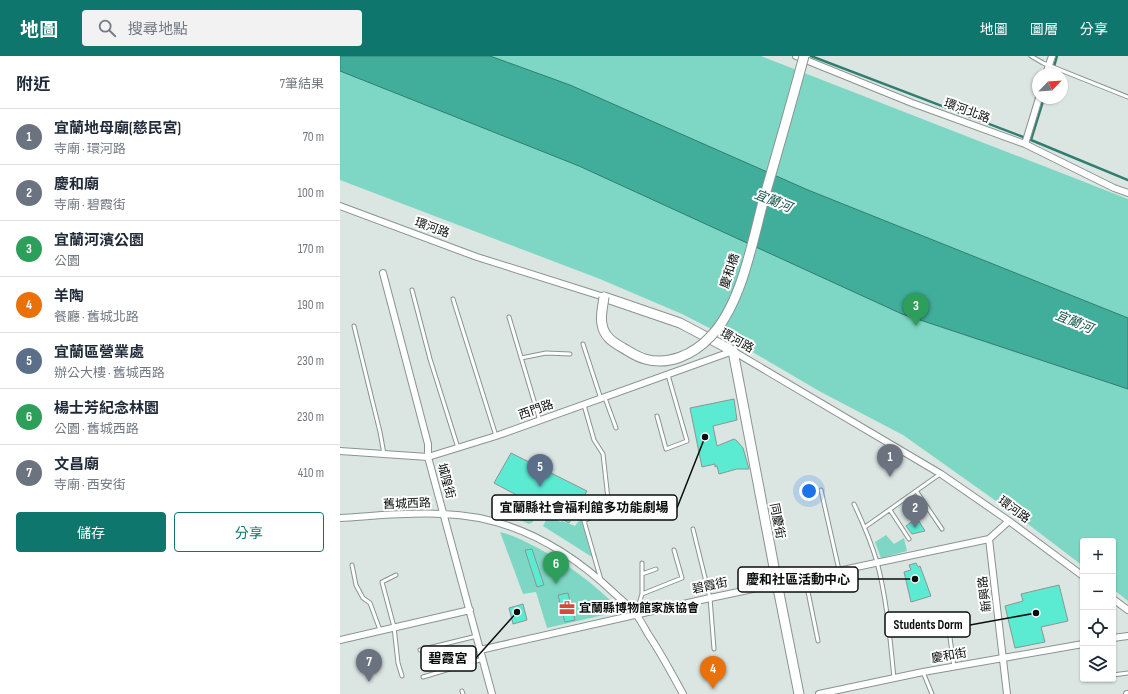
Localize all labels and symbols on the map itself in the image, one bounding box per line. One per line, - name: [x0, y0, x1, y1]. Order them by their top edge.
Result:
- north arrow: [1032, 68, 1068, 104]
- street label: 環河北路: [942, 96, 992, 126]
- water label: 宜蘭河: [752, 186, 797, 217]
- street label: 環河路: [413, 215, 451, 241]
- street label: 慶和橋: [717, 252, 743, 290]
- pin: 3: [903, 293, 929, 326]
- water label: 宜蘭河: [1053, 307, 1098, 338]
- street label: 環河路: [718, 326, 756, 356]
- street label: 西門路: [517, 397, 555, 423]
- pin: 1: [877, 444, 903, 477]
- pin: 5: [527, 454, 553, 487]
- street label: 城隍街: [434, 462, 458, 500]
- your location: [799, 481, 819, 501]
- street label: 環河路: [995, 493, 1033, 527]
- callout: 宜蘭縣社會福利館多功能劇場: [492, 495, 677, 520]
- pin: 2: [902, 495, 928, 528]
- street label: 舊城西路: [383, 496, 431, 512]
- text: 宜蘭縣社會福利館多功能劇場: [499, 500, 669, 516]
- street label: 同慶街: [766, 502, 788, 540]
- pin: 6: [543, 551, 569, 584]
- callout: 慶和社區活動中心: [738, 567, 858, 592]
- text: 慶和社區活動中心: [746, 572, 850, 588]
- street label: 碧霞街: [691, 575, 729, 597]
- street label: 新興路: [975, 575, 995, 613]
- office icon: 宜蘭縣博物館家族協會: [558, 599, 576, 617]
- place label: 宜蘭縣博物館家族協會: [579, 601, 699, 616]
- callout: Students Dorm: [885, 612, 970, 637]
- text: Students Dorm: [893, 617, 963, 633]
- street label: 慶和街: [930, 645, 968, 667]
- callout: 碧霞宮: [421, 646, 476, 671]
- pin: 7: [356, 649, 382, 682]
- text: 碧霞宮: [428, 651, 468, 667]
- pin: 4: [700, 656, 726, 689]

